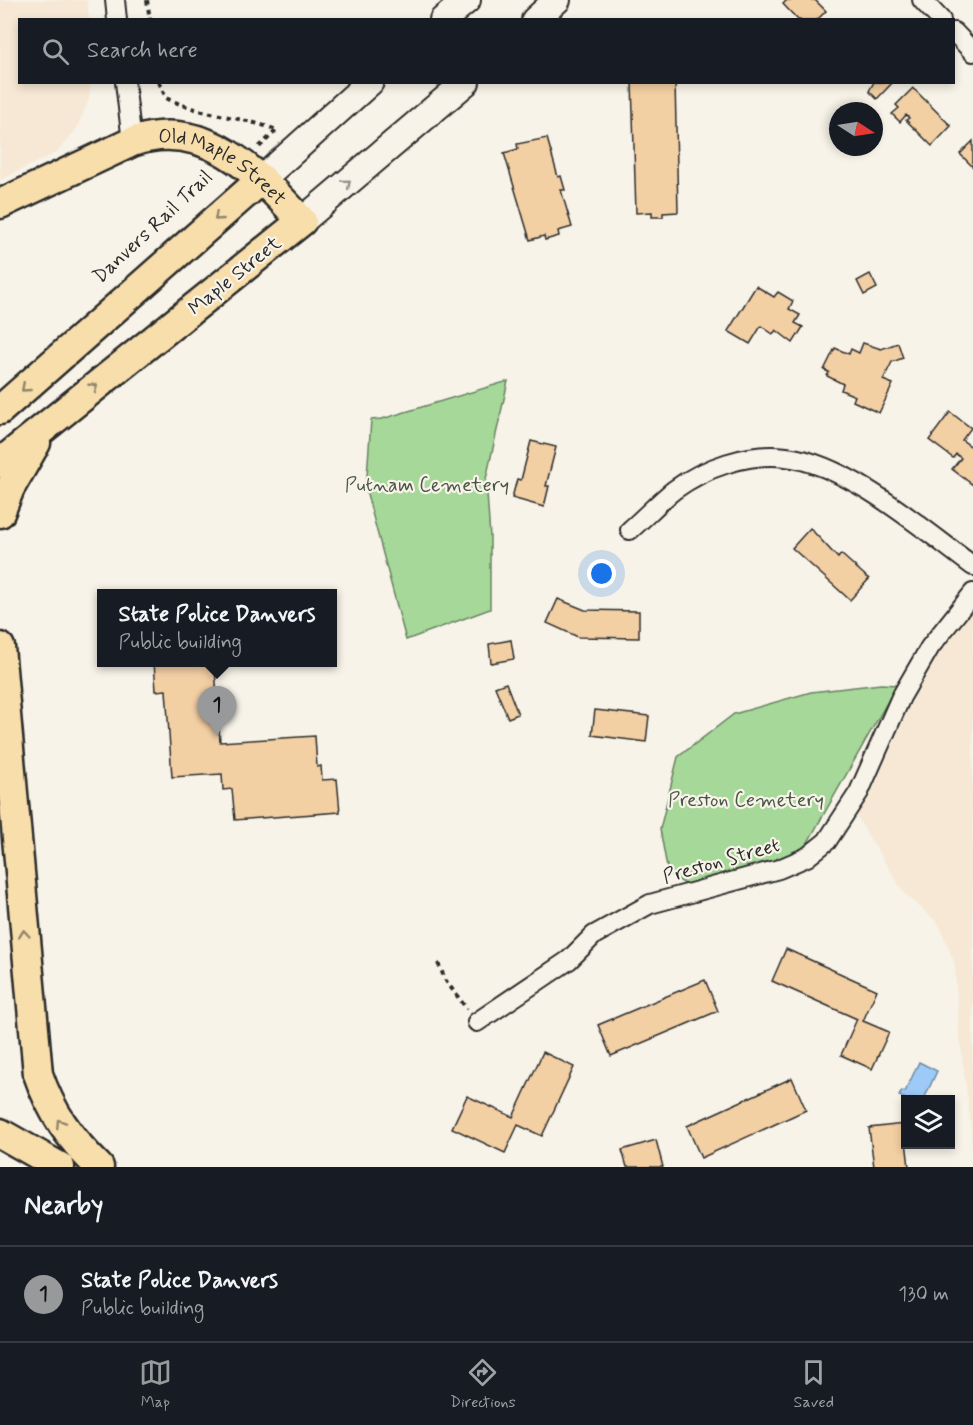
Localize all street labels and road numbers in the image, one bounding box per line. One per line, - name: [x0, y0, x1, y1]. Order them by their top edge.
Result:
- street label: Old Maple Street: [158, 123, 292, 212]
- street label: Danvers Rail Trail: [87, 164, 219, 290]
- street label: Maple Street: [183, 230, 287, 322]
- street label: Preston Street: [660, 832, 783, 891]

